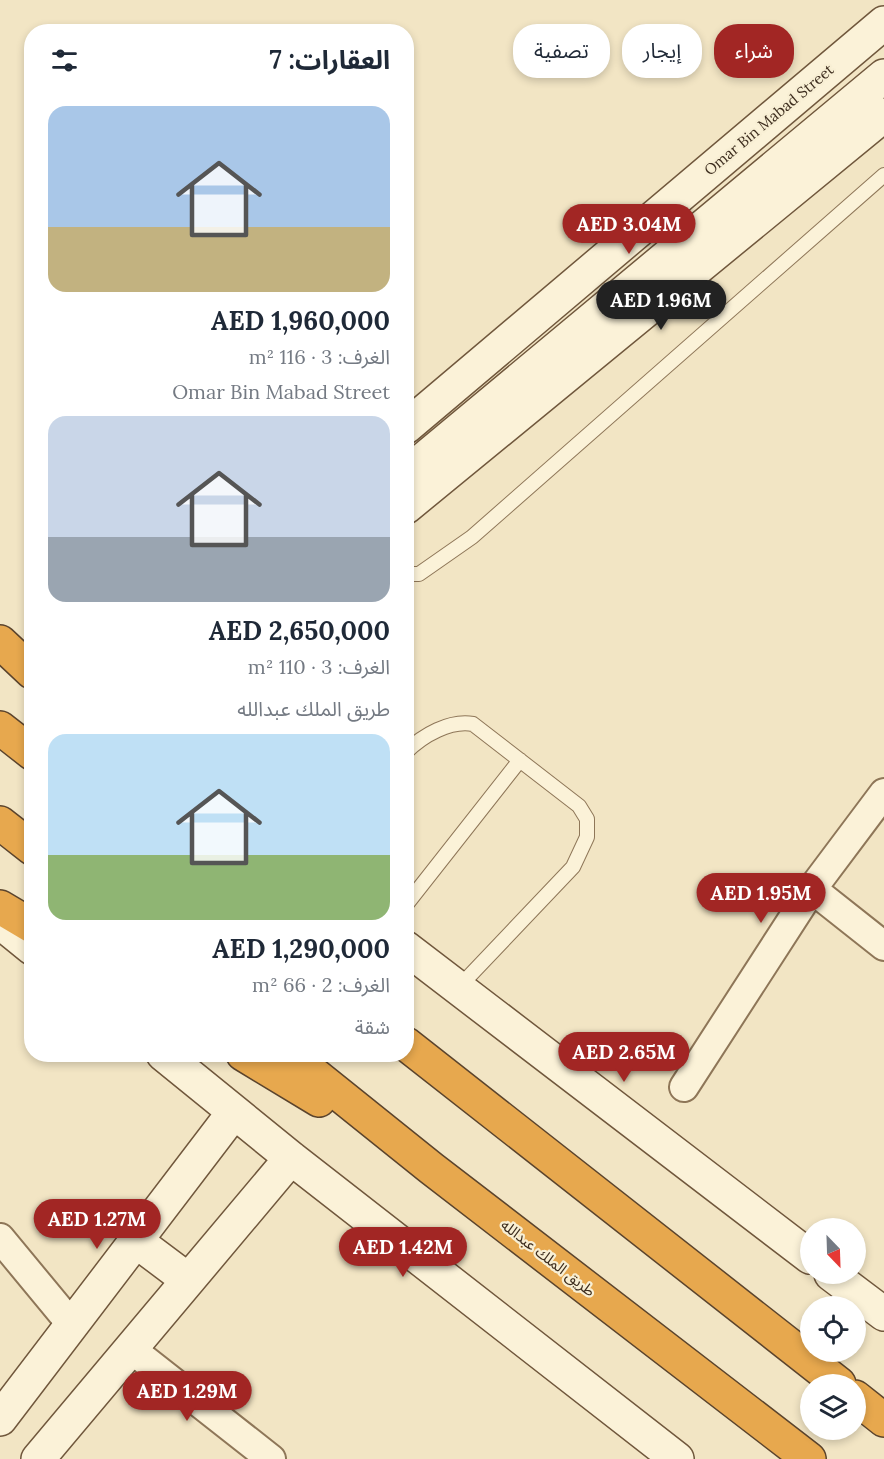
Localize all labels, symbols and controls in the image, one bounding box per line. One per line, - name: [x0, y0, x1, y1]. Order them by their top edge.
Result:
- chip: تصفية: [513, 24, 610, 78]
- chip: إيجار: [622, 24, 702, 78]
- chip: شراء: [714, 24, 794, 78]
- text: العقارات: 7: [270, 43, 390, 76]
- icon: filters: [48, 44, 81, 77]
- street label: Omar Bin Mabad Street: [700, 60, 838, 179]
- icon: home: [165, 145, 273, 253]
- pin: AED 3.04M: [560, 204, 698, 255]
- text: AED 3.04M: [577, 211, 681, 236]
- pin: AED 1.96M: [592, 280, 730, 331]
- text: AED 1.96M: [610, 287, 712, 312]
- text: AED 1,960,000: [211, 304, 390, 337]
- text: الغرف: 3 · 116 m²: [249, 344, 390, 369]
- text: Omar Bin Mabad Street: [172, 379, 390, 404]
- icon: home: [165, 455, 273, 563]
- text: AED 2,650,000: [209, 614, 390, 647]
- text: الغرف: 3 · 110 m²: [248, 654, 390, 679]
- text: طريق الملك عبدالله: [237, 696, 390, 721]
- icon: home: [165, 773, 273, 881]
- pin: AED 1.95M: [692, 873, 830, 924]
- text: AED 1.95M: [711, 880, 811, 905]
- text: AED 1,290,000: [212, 932, 390, 965]
- text: الغرف: 2 · 66 m²: [252, 972, 390, 997]
- text: شقة: [355, 1014, 390, 1039]
- pin: AED 2.65M: [555, 1032, 693, 1083]
- text: AED 2.65M: [572, 1039, 676, 1064]
- pin: AED 1.27M: [28, 1199, 166, 1250]
- text: AED 1.27M: [48, 1206, 146, 1231]
- street label: طريق الملك عبدالله: [497, 1215, 599, 1301]
- north arrow: [800, 1218, 866, 1284]
- map controls: [800, 1218, 866, 1440]
- pin: AED 1.42M: [334, 1227, 472, 1278]
- text: AED 1.42M: [353, 1234, 453, 1259]
- button: locate: [800, 1296, 866, 1362]
- pin: AED 1.29M: [118, 1371, 256, 1422]
- button: layers: [800, 1374, 866, 1440]
- text: AED 1.29M: [137, 1378, 237, 1403]

